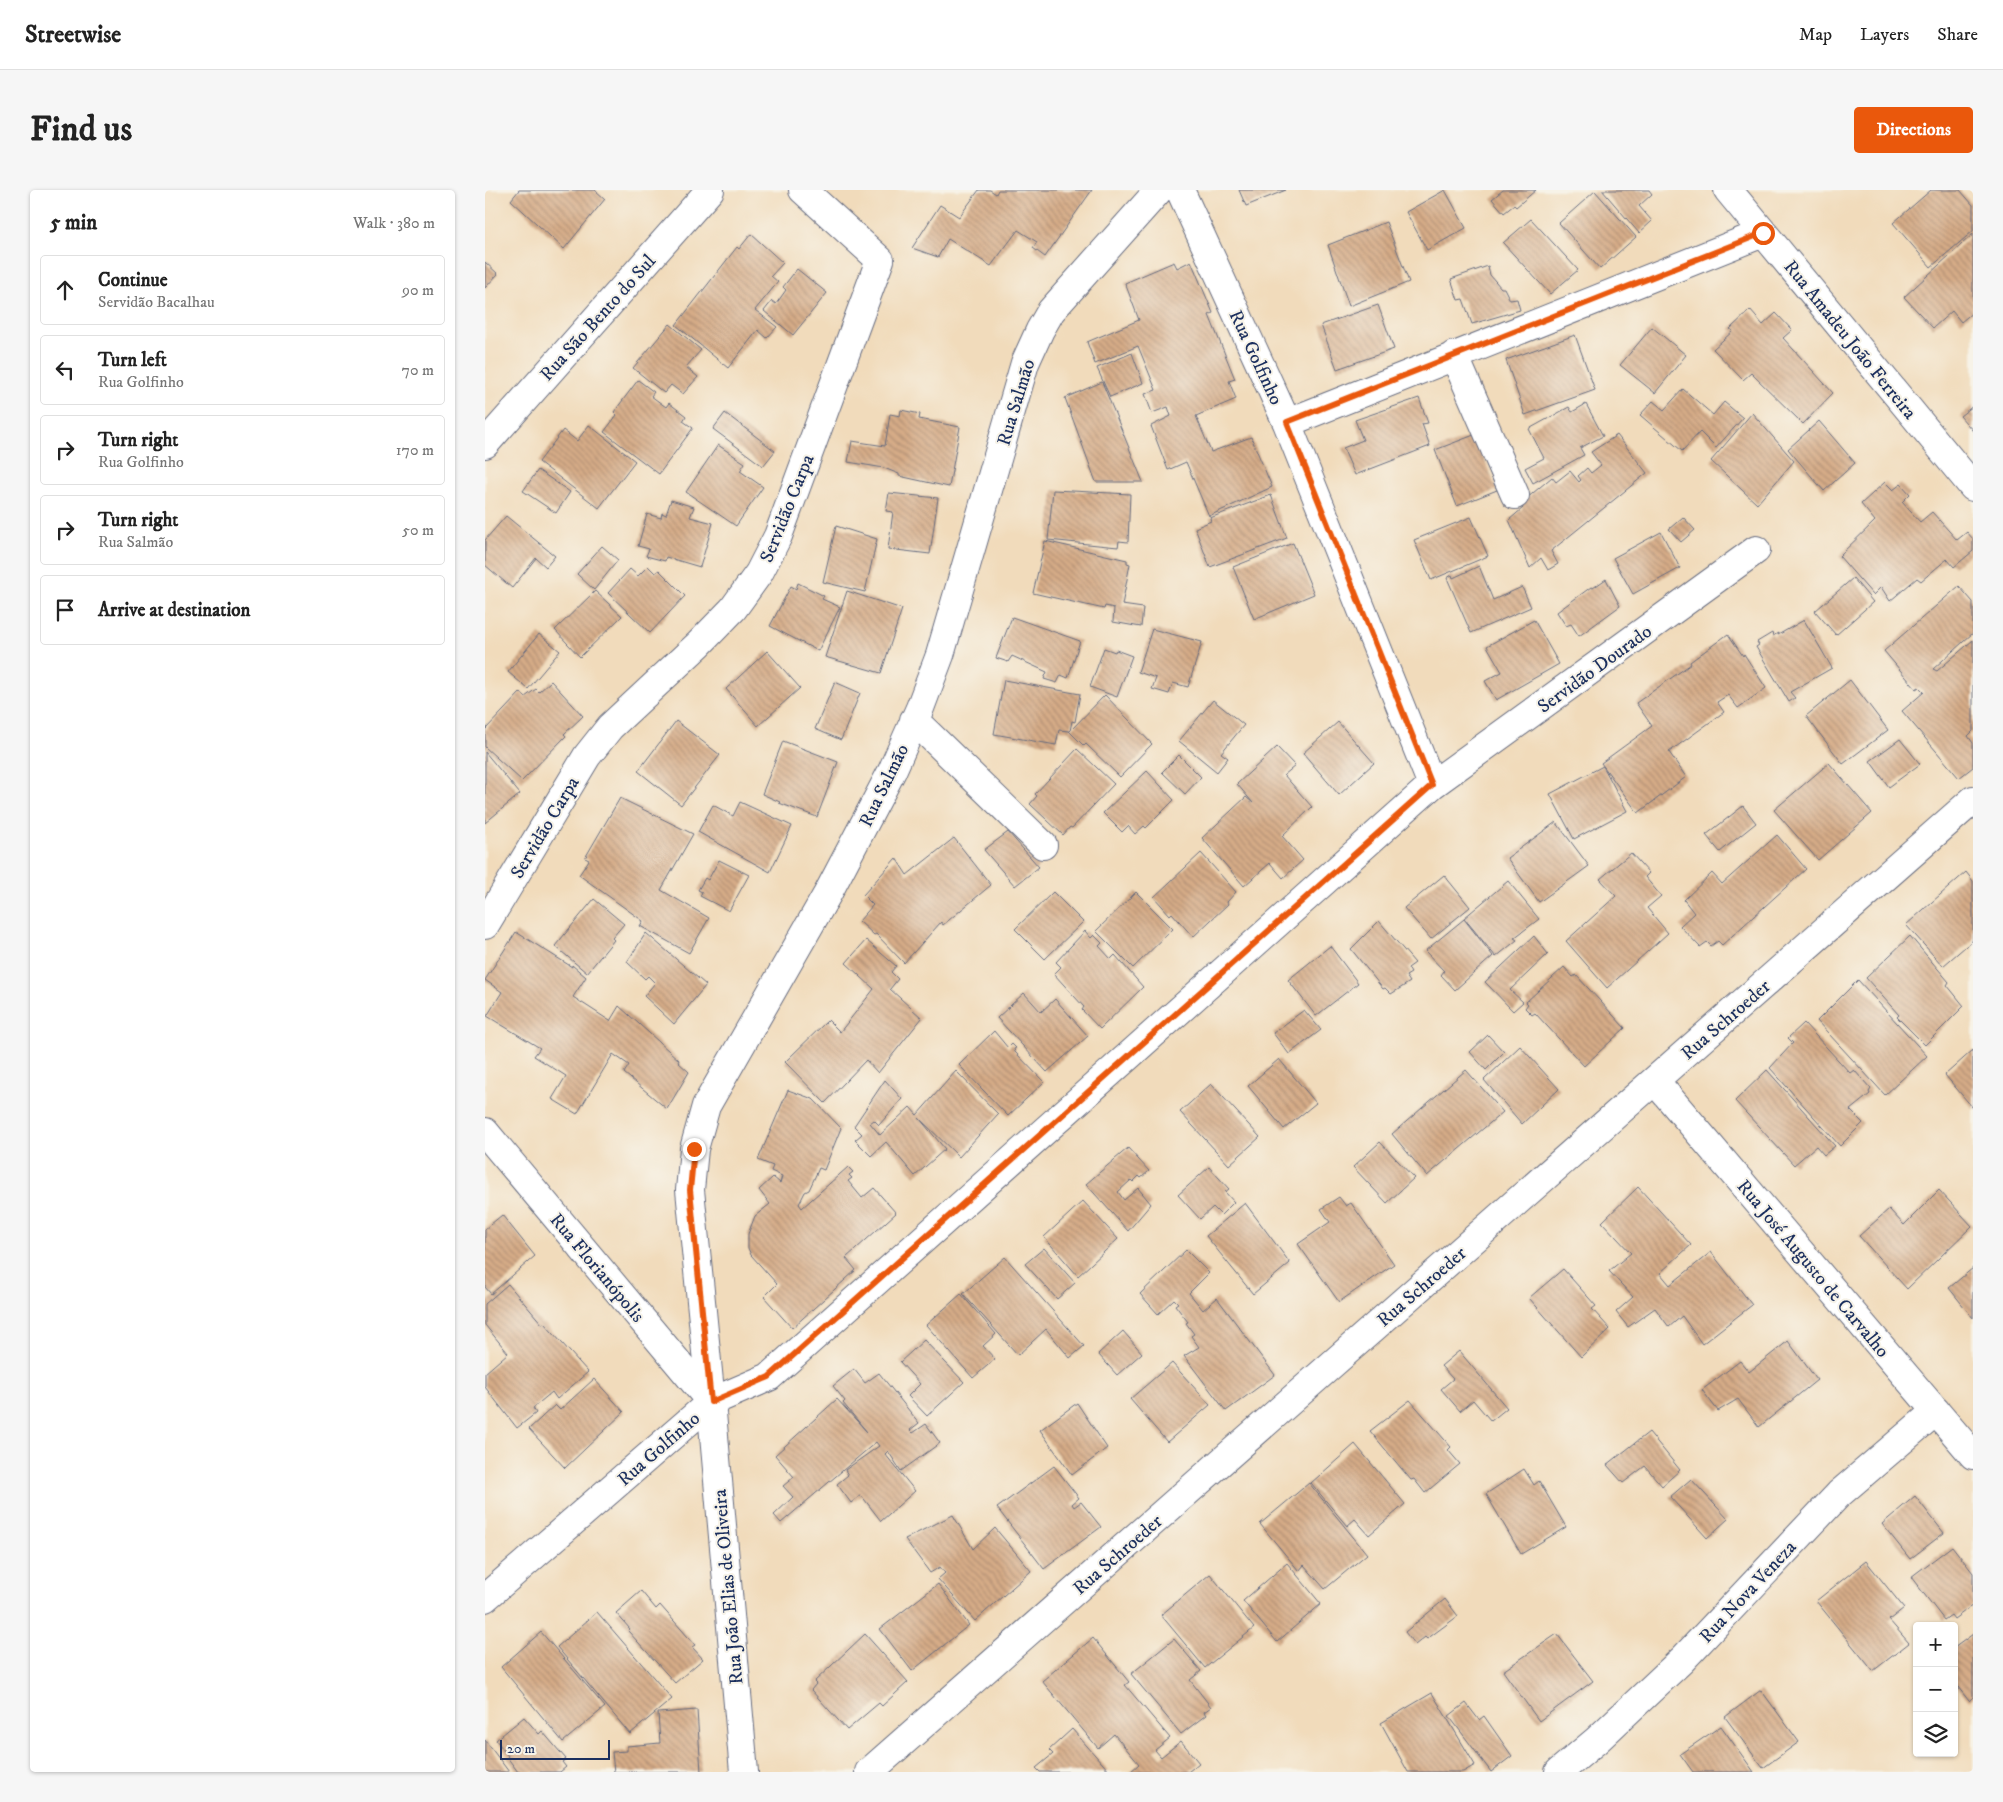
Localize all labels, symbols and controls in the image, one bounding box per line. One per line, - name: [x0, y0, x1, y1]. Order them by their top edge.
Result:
- text: Streetwise: [25, 20, 121, 50]
- text: Map: [1799, 24, 1832, 46]
- text: Layers: [1860, 24, 1909, 46]
- text: Share: [1937, 24, 1978, 46]
- button: Directions: [1854, 107, 1973, 153]
- text: Find us: [30, 108, 132, 152]
- text: 5 min: [50, 210, 97, 236]
- text: Walk · 380 m: [353, 213, 435, 233]
- route start: [1752, 222, 1775, 245]
- street label: Rua São Bento do Sul: [535, 250, 661, 386]
- street label: Rua Amadeu João Ferreira: [1779, 256, 1921, 424]
- text: Continue: [98, 269, 168, 292]
- icon: ahead: [51, 276, 79, 304]
- text: 90 m: [402, 280, 434, 300]
- text: Servidão Bacalhau: [98, 292, 215, 312]
- street label: Rua Golfinho: [1224, 307, 1288, 409]
- text: Turn left: [98, 349, 167, 372]
- icon: left: [51, 356, 79, 384]
- street label: Rua Salmão: [992, 356, 1040, 448]
- text: 70 m: [402, 360, 434, 380]
- text: Rua Golfinho: [98, 372, 184, 392]
- text: Turn right: [98, 429, 178, 452]
- icon: right: [51, 436, 79, 464]
- text: 170 m: [396, 440, 434, 460]
- street label: Servidão Carpa: [755, 451, 820, 566]
- text: Rua Golfinho: [98, 452, 184, 472]
- text: Turn right: [98, 509, 178, 532]
- icon: right: [51, 516, 79, 544]
- text: 50 m: [402, 520, 434, 540]
- text: Rua Salmão: [98, 532, 173, 552]
- icon: arrive: [51, 596, 79, 624]
- text: Arrive at destination: [98, 599, 250, 622]
- street label: Servidão Dourado: [1533, 620, 1657, 718]
- street label: Rua Salmão: [854, 740, 914, 831]
- street label: Servidão Carpa: [506, 773, 585, 883]
- street label: Rua Schroeder: [1677, 975, 1775, 1065]
- route end: [683, 1138, 706, 1161]
- street label: Rua José Augusto de Carvalho: [1732, 1175, 1894, 1362]
- street label: Rua Florianópolis: [545, 1209, 649, 1327]
- street label: Rua Schroeder: [1373, 1242, 1471, 1332]
- street label: Rua Golfinho: [613, 1407, 705, 1491]
- street label: Rua João Elias de Oliveira: [709, 1488, 748, 1685]
- street label: Rua Schroeder: [1069, 1510, 1167, 1600]
- street label: Rua Nova Veneza: [1695, 1536, 1801, 1648]
- map controls: [1913, 1622, 1958, 1757]
- button: +: [1913, 1622, 1958, 1667]
- button: −: [1913, 1667, 1958, 1712]
- button: layers: [1913, 1712, 1958, 1757]
- scale bar: [500, 1737, 610, 1760]
- text: 20 m: [507, 1740, 535, 1758]

